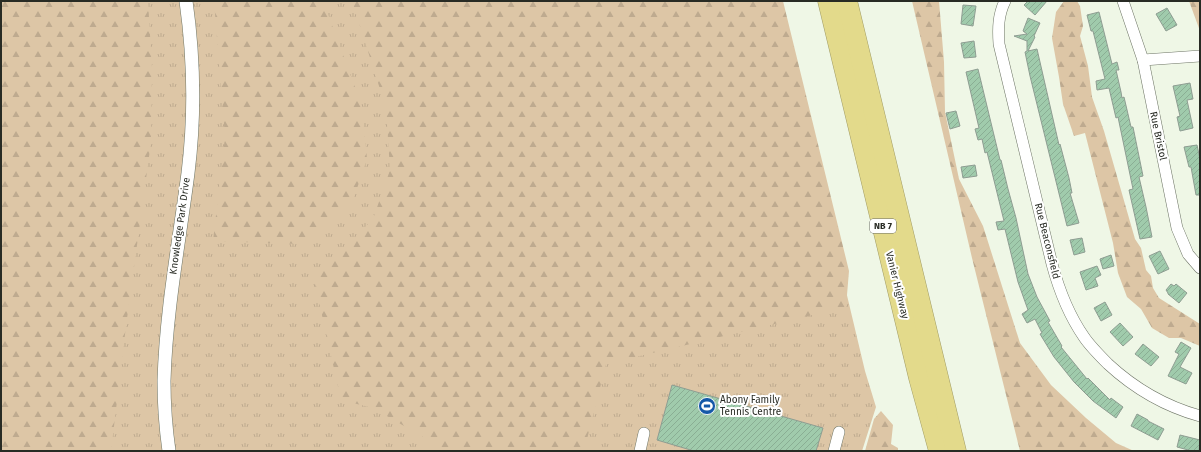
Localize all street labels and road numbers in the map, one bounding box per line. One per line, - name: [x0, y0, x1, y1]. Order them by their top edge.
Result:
- street label: Rue Bristol: [1147, 110, 1169, 162]
- street label: Knowledge Park Drive: [167, 177, 193, 275]
- street label: Rue Beaconsfield: [1032, 202, 1062, 280]
- road number: NB 7: [870, 219, 896, 233]
- street label: Vanier Highway: [883, 250, 911, 320]

